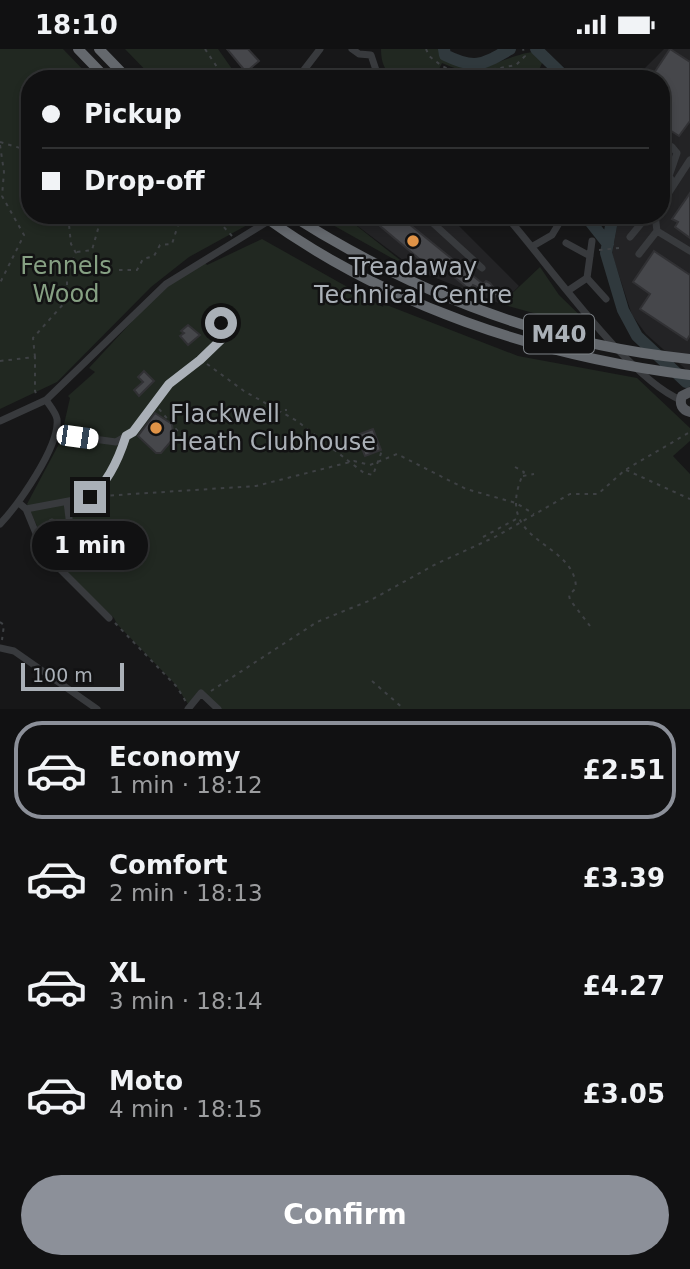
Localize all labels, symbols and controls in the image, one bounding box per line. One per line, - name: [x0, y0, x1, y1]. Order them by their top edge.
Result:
- text: 18:10: [35, 10, 118, 40]
- text: Pickup: [84, 99, 182, 129]
- text: Drop-off: [84, 166, 205, 196]
- marker: Treadaway Technical Centre: [405, 233, 421, 249]
- park label: Fennels Wood: [20, 252, 112, 308]
- place label: Treadaway Technical Centre: [313, 253, 512, 309]
- route start: [205, 307, 237, 339]
- road number: M40: [524, 315, 594, 353]
- place label: Flackwell Heath Clubhouse: [170, 400, 376, 456]
- marker: Flackwell Heath Clubhouse: [148, 420, 164, 436]
- car: [55, 424, 100, 450]
- route end: [74, 481, 106, 513]
- callout: 1 min: [32, 521, 148, 571]
- text: 1 min: [54, 532, 126, 558]
- scale bar: [21, 660, 124, 692]
- text: 100 m: [32, 664, 93, 686]
- icon: car: [25, 739, 88, 802]
- text: Economy: [109, 742, 240, 772]
- text: £2.51: [583, 755, 665, 785]
- text: 1 min · 18:12: [109, 772, 263, 798]
- icon: car: [25, 847, 88, 910]
- text: Comfort: [109, 850, 227, 880]
- text: £3.39: [583, 863, 665, 893]
- text: 2 min · 18:13: [109, 880, 263, 906]
- icon: car: [25, 955, 88, 1018]
- text: XL: [109, 958, 146, 988]
- text: £4.27: [583, 971, 665, 1001]
- text: 3 min · 18:14: [109, 988, 263, 1014]
- icon: car: [25, 1063, 88, 1126]
- text: Moto: [109, 1066, 183, 1096]
- text: £3.05: [583, 1079, 665, 1109]
- text: 4 min · 18:15: [109, 1096, 263, 1122]
- button: Confirm: [21, 1175, 669, 1255]

